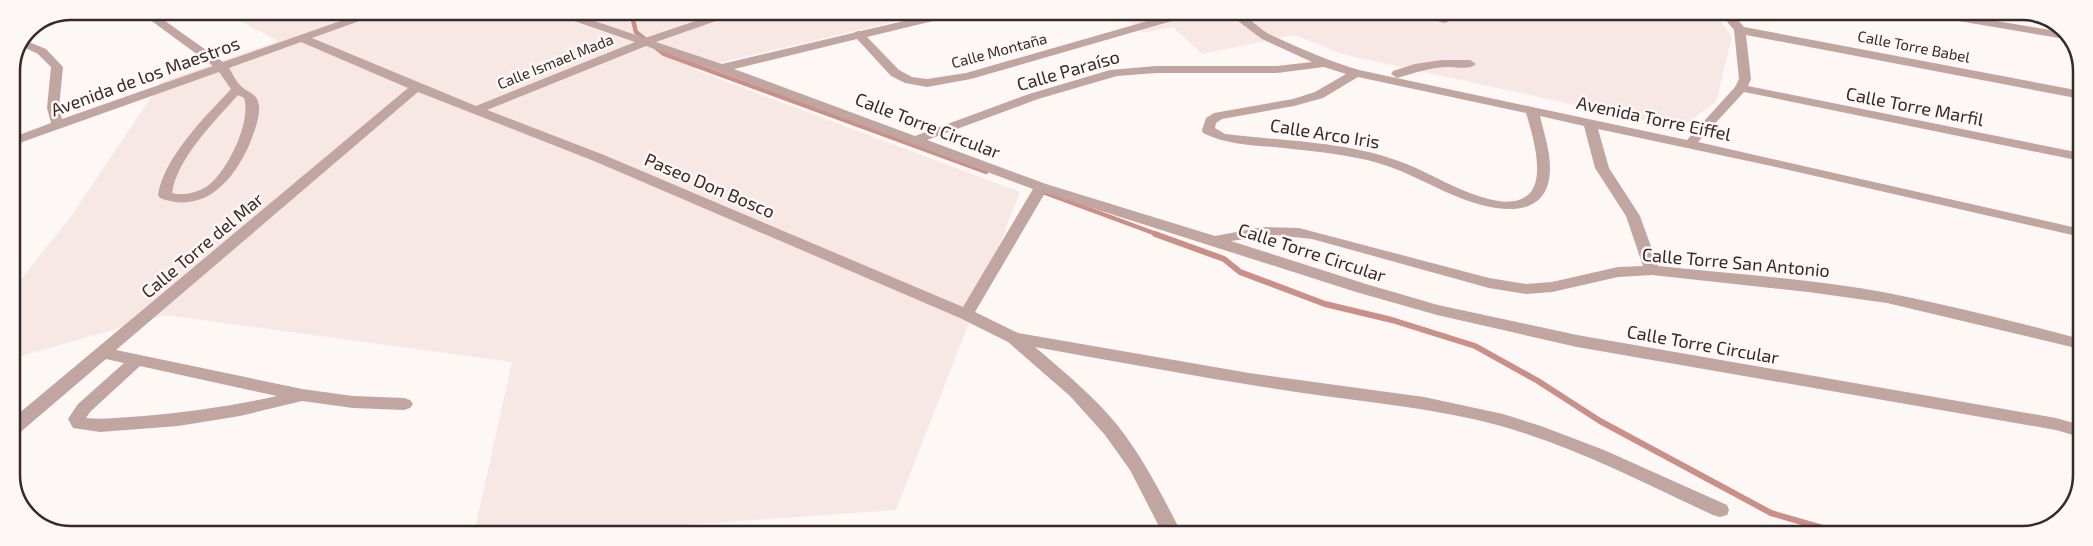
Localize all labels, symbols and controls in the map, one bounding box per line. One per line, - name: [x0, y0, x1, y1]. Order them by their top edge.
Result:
- street label: Calle Torre Babel: [1856, 26, 1972, 66]
- street label: Calle Ismael Mada: [494, 29, 616, 93]
- street label: Calle Montaña: [949, 29, 1049, 71]
- street label: Avenida de los Maestros: [48, 32, 242, 120]
- street label: Calle Paraíso: [1014, 45, 1122, 95]
- street label: Calle Torre Marfil: [1844, 82, 1986, 130]
- street label: Calle Torre Circular: [852, 87, 1004, 163]
- street label: Avenida Torre Eiffel: [1575, 91, 1734, 145]
- street label: Calle Arco Iris: [1269, 113, 1381, 153]
- street label: Paseo Don Bosco: [641, 148, 779, 222]
- street label: Calle Torre del Mar: [137, 188, 267, 302]
- street label: Calle Torre Circular: [1235, 218, 1389, 286]
- street label: Calle Torre San Antonio: [1641, 243, 1831, 281]
- street label: Calle Torre Circular: [1625, 320, 1781, 368]

